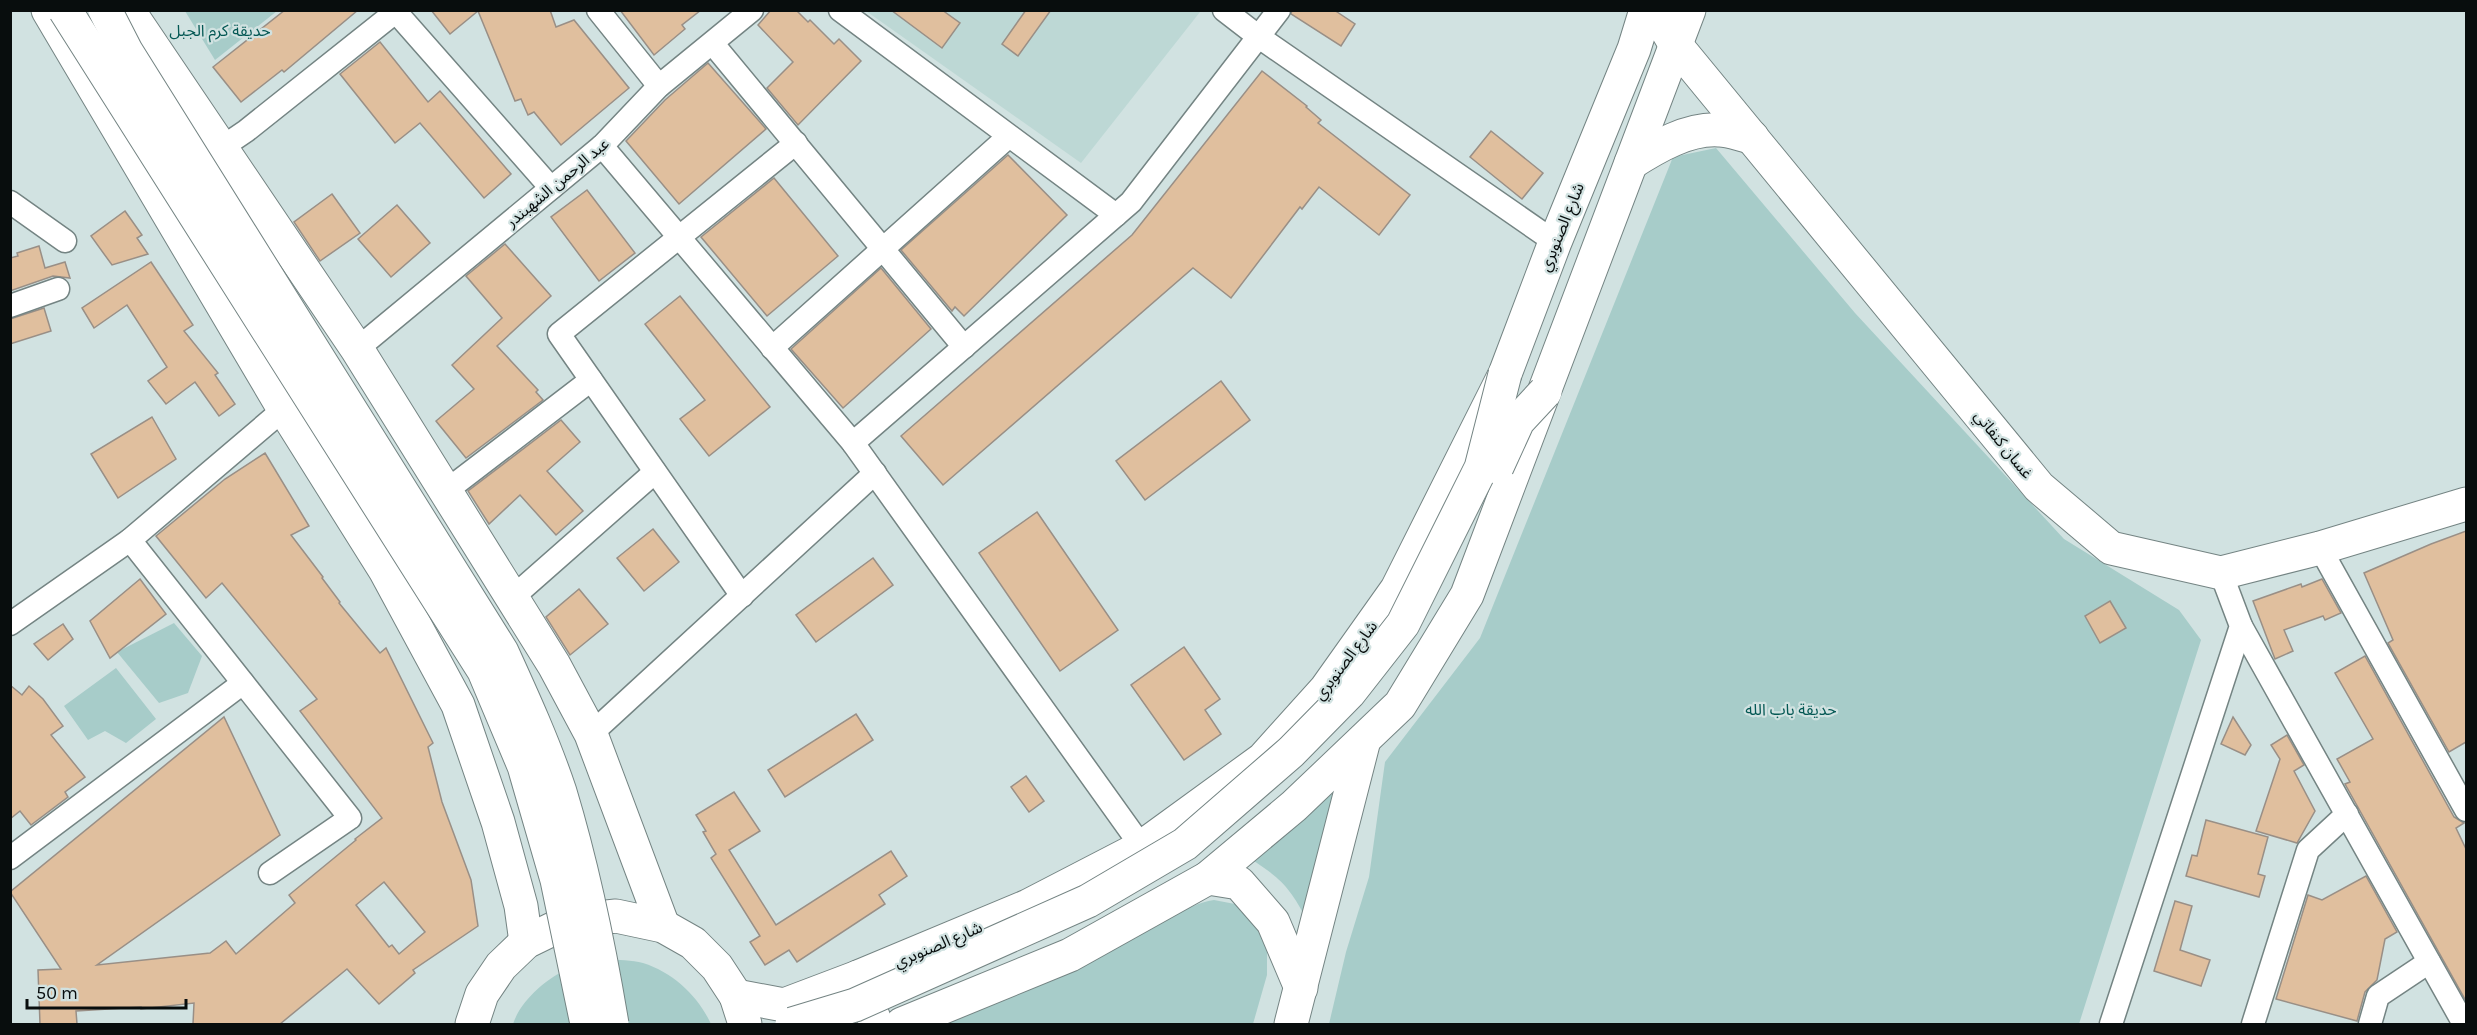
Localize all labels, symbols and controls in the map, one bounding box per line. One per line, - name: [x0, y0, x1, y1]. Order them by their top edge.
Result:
- park label: حديقة كرم الجبل: [169, 21, 271, 43]
- street label: عبد الرحمن الشهبندر: [501, 134, 613, 232]
- street label: شارع الصنوبري: [1535, 180, 1591, 275]
- street label: غسان كنفاتي: [1968, 406, 2037, 484]
- street label: شارع الصنوبري: [1310, 617, 1384, 705]
- park label: حديقة باب الله: [1745, 700, 1837, 719]
- street label: شارع الصنوبري: [891, 917, 986, 974]
- scale bar: [27, 972, 186, 1010]
- text: 50 m: [36, 982, 78, 1004]

